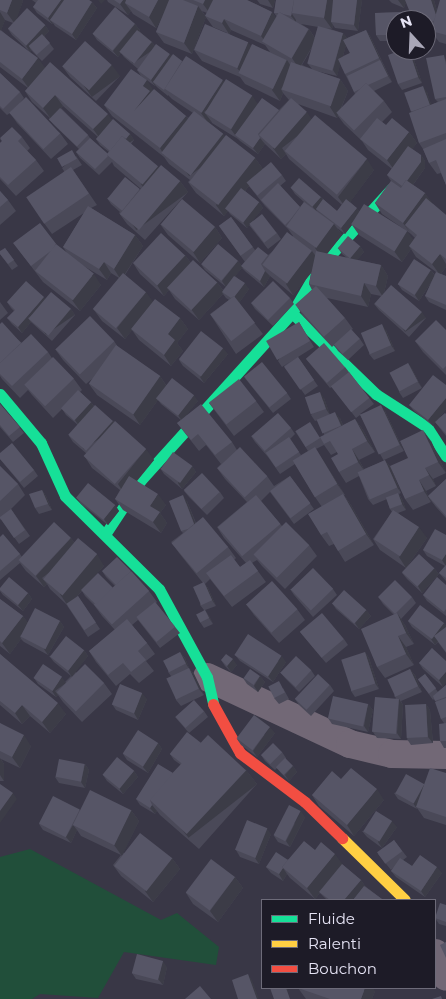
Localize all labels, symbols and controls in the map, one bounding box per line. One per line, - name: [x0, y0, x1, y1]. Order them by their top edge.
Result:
- north arrow: [386, 10, 436, 60]
- text: N: [398, 11, 415, 32]
- legend: [261, 899, 436, 989]
- text: Fluide: [308, 909, 355, 928]
- text: Ralenti: [308, 934, 361, 953]
- text: Bouchon: [308, 959, 377, 978]

